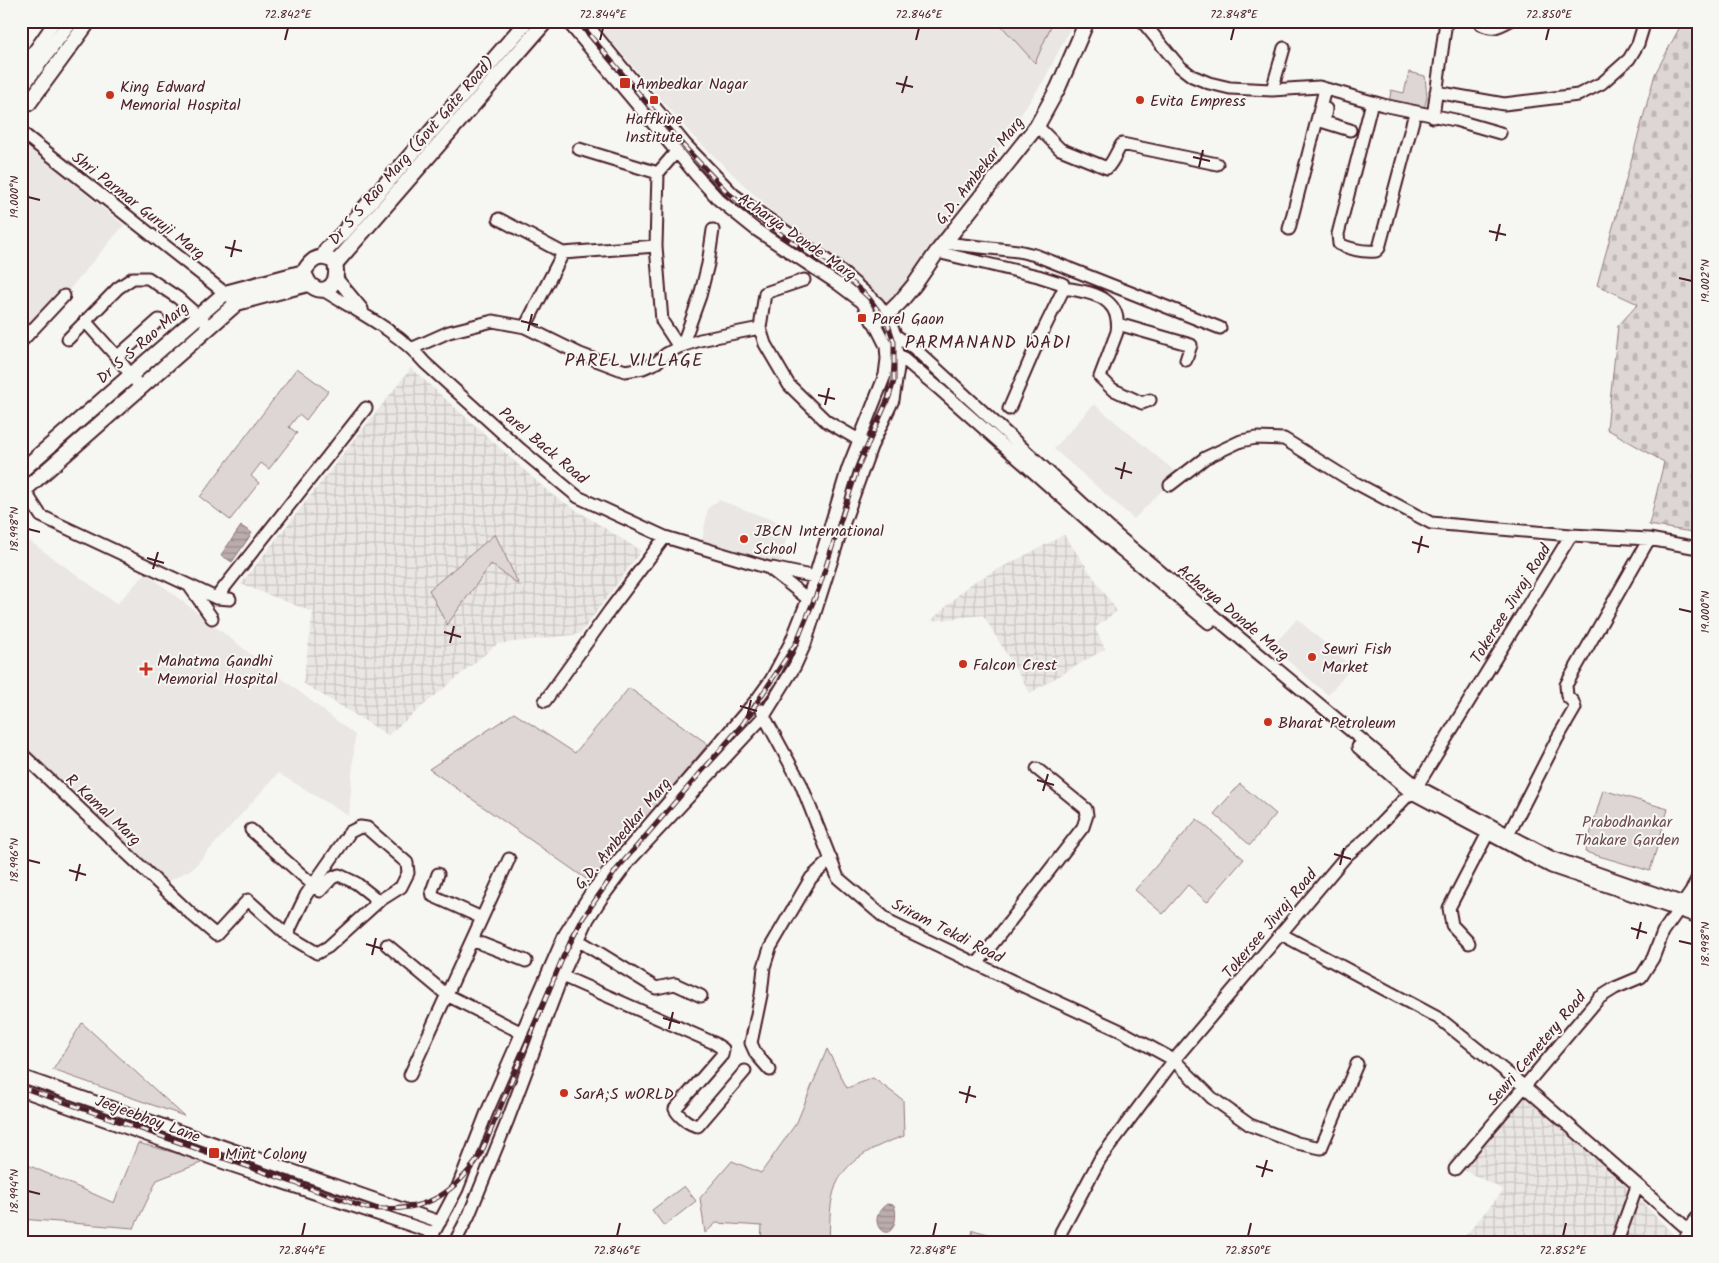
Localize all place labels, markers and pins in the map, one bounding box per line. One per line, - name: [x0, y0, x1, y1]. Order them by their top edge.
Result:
- place label: Ambedkar Nagar: [636, 72, 749, 97]
- place label: King Edward Memorial Hospital: [120, 75, 241, 118]
- marker: Ambedkar Nagar: [618, 76, 632, 90]
- marker: King Edward Memorial Hospital: [104, 89, 116, 101]
- place label: Evita Empress: [1150, 89, 1246, 114]
- marker: Haffkine Institute: [648, 94, 660, 106]
- marker: Evita Empress: [1134, 94, 1146, 106]
- place label: Haffkine Institute: [625, 107, 683, 150]
- place label: Parel Gaon: [872, 307, 944, 332]
- marker: Parel Gaon: [856, 312, 868, 324]
- place label: JBCN International School: [754, 519, 884, 562]
- marker: JBCN International School: [738, 533, 750, 545]
- place label: Sewri Fish Market: [1322, 637, 1392, 680]
- place label: Mahatma Gandhi Memorial Hospital: [157, 649, 278, 692]
- marker: Sewri Fish Market: [1306, 651, 1318, 663]
- place label: Falcon Crest: [973, 653, 1058, 678]
- marker: Falcon Crest: [957, 658, 969, 670]
- marker: Mahatma Gandhi Memorial Hospital: [139, 662, 153, 676]
- place label: Bharat Petroleum: [1278, 711, 1396, 736]
- marker: Bharat Petroleum: [1262, 716, 1274, 728]
- place label: SarA;S wORLD: [574, 1082, 674, 1107]
- marker: SarA;S wORLD: [558, 1087, 570, 1099]
- place label: Mint Colony: [225, 1142, 307, 1167]
- marker: Mint Colony: [207, 1146, 221, 1160]

